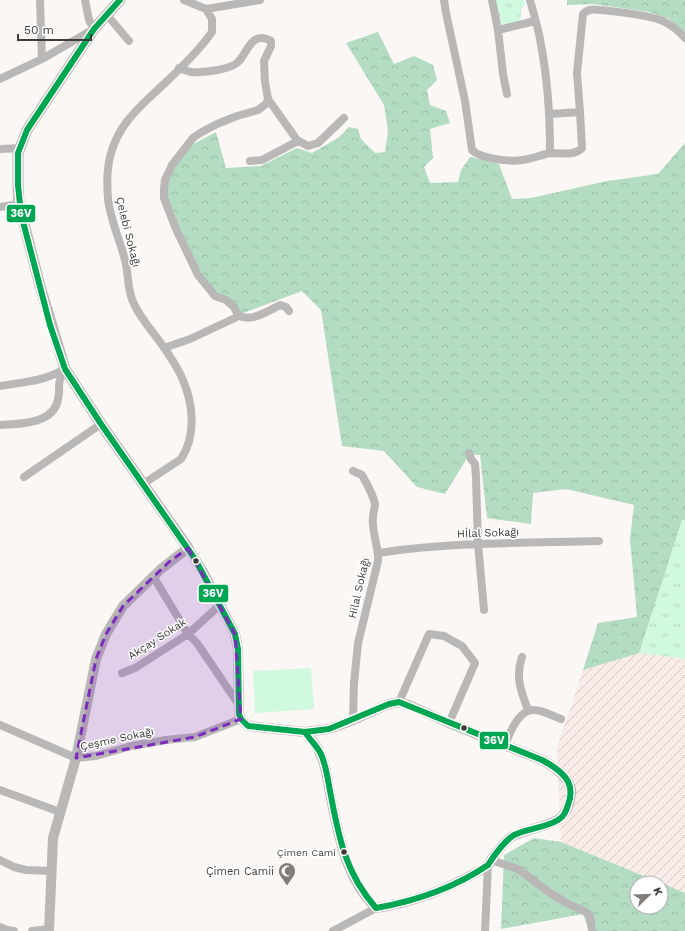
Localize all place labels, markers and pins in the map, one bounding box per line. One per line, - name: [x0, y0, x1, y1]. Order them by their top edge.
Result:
- unlabelled marker: [191, 556, 201, 566]
- unlabelled marker: [459, 723, 469, 733]
- place label: Çimen Cami: [277, 847, 336, 858]
- marker: Çimen Cami: [339, 847, 349, 857]
- mosque icon: Çimen Camii: [277, 861, 297, 886]
- place label: Çimen Camii: [206, 865, 274, 878]

